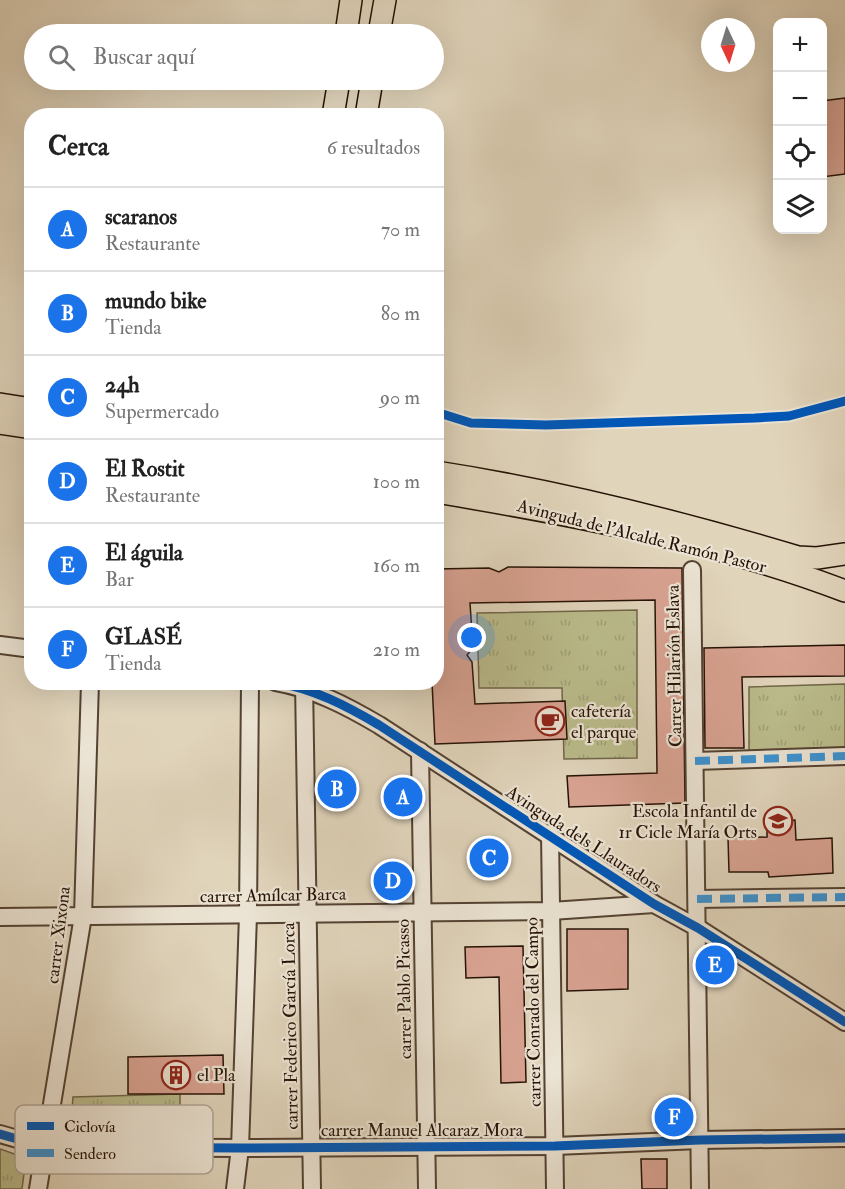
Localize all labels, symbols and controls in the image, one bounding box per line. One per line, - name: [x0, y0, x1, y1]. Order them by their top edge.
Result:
- north arrow: [701, 18, 755, 72]
- map controls: [773, 18, 827, 234]
- button: +: [773, 18, 827, 72]
- search box: [24, 24, 444, 90]
- icon: search: [45, 41, 78, 74]
- text: Buscar aquí: [93, 43, 195, 71]
- button: −: [773, 72, 827, 126]
- button: locate: [773, 126, 827, 180]
- text: Cerca: [48, 131, 109, 163]
- text: 6 resultados: [327, 135, 420, 160]
- button: layers: [773, 180, 827, 234]
- text: scaranos: [105, 203, 177, 231]
- text: A: [61, 217, 74, 242]
- text: 70 m: [381, 217, 420, 242]
- text: Restaurante: [105, 231, 200, 256]
- text: mundo bike: [105, 287, 207, 315]
- text: B: [61, 301, 74, 326]
- text: 80 m: [381, 301, 420, 326]
- text: Tienda: [105, 315, 162, 340]
- text: 24h: [105, 371, 140, 399]
- text: C: [60, 385, 75, 410]
- text: 90 m: [380, 385, 420, 410]
- text: Supermercado: [105, 399, 219, 424]
- text: El Rostit: [105, 455, 185, 483]
- text: D: [59, 469, 76, 494]
- text: 100 m: [373, 469, 420, 494]
- text: Restaurante: [105, 483, 200, 508]
- street label: Avinguda de l'Alcalde Ramón Pastor: [514, 494, 769, 579]
- text: El águila: [105, 539, 183, 567]
- text: E: [60, 553, 75, 578]
- text: 160 m: [373, 553, 420, 578]
- text: Bar: [105, 567, 134, 592]
- street label: Carrer Hilarión Eslava: [662, 584, 687, 747]
- text: GLASÉ: [105, 623, 182, 651]
- your location: [457, 623, 486, 652]
- text: F: [61, 637, 74, 662]
- text: 210 m: [373, 637, 420, 662]
- text: Tienda: [105, 651, 162, 676]
- place label: cafetería el parque: [571, 700, 637, 744]
- cafe icon: cafetería el parque: [534, 705, 566, 737]
- pin: B: [318, 766, 356, 812]
- pin: A: [384, 774, 422, 820]
- street label: Avinguda dels Llauradors: [501, 780, 666, 898]
- place label: Escola Infantil de 1r Cicle María Orts: [618, 800, 757, 844]
- school or university icon: Escola Infantil de 1r Cicle María Orts: [762, 805, 794, 837]
- pin: C: [470, 836, 508, 880]
- pin: D: [374, 858, 412, 904]
- street label: carrer Amílcar Barca: [200, 883, 347, 908]
- street label: carrer Xixona: [41, 884, 76, 985]
- street label: carrer Conrado del Campo: [520, 917, 547, 1107]
- street label: carrer Pablo Picasso: [392, 918, 417, 1059]
- street label: carrer Federico García Lorca: [277, 922, 304, 1130]
- pin: E: [696, 942, 734, 988]
- building icon: el Pla: [160, 1059, 192, 1091]
- place label: el Pla: [197, 1064, 236, 1087]
- pin: F: [654, 1094, 694, 1140]
- legend: [15, 1105, 213, 1174]
- text: Ciclovía: [64, 1117, 116, 1137]
- street label: carrer Manuel Alcaraz Mora: [321, 1119, 524, 1142]
- text: Sendero: [64, 1144, 116, 1164]

